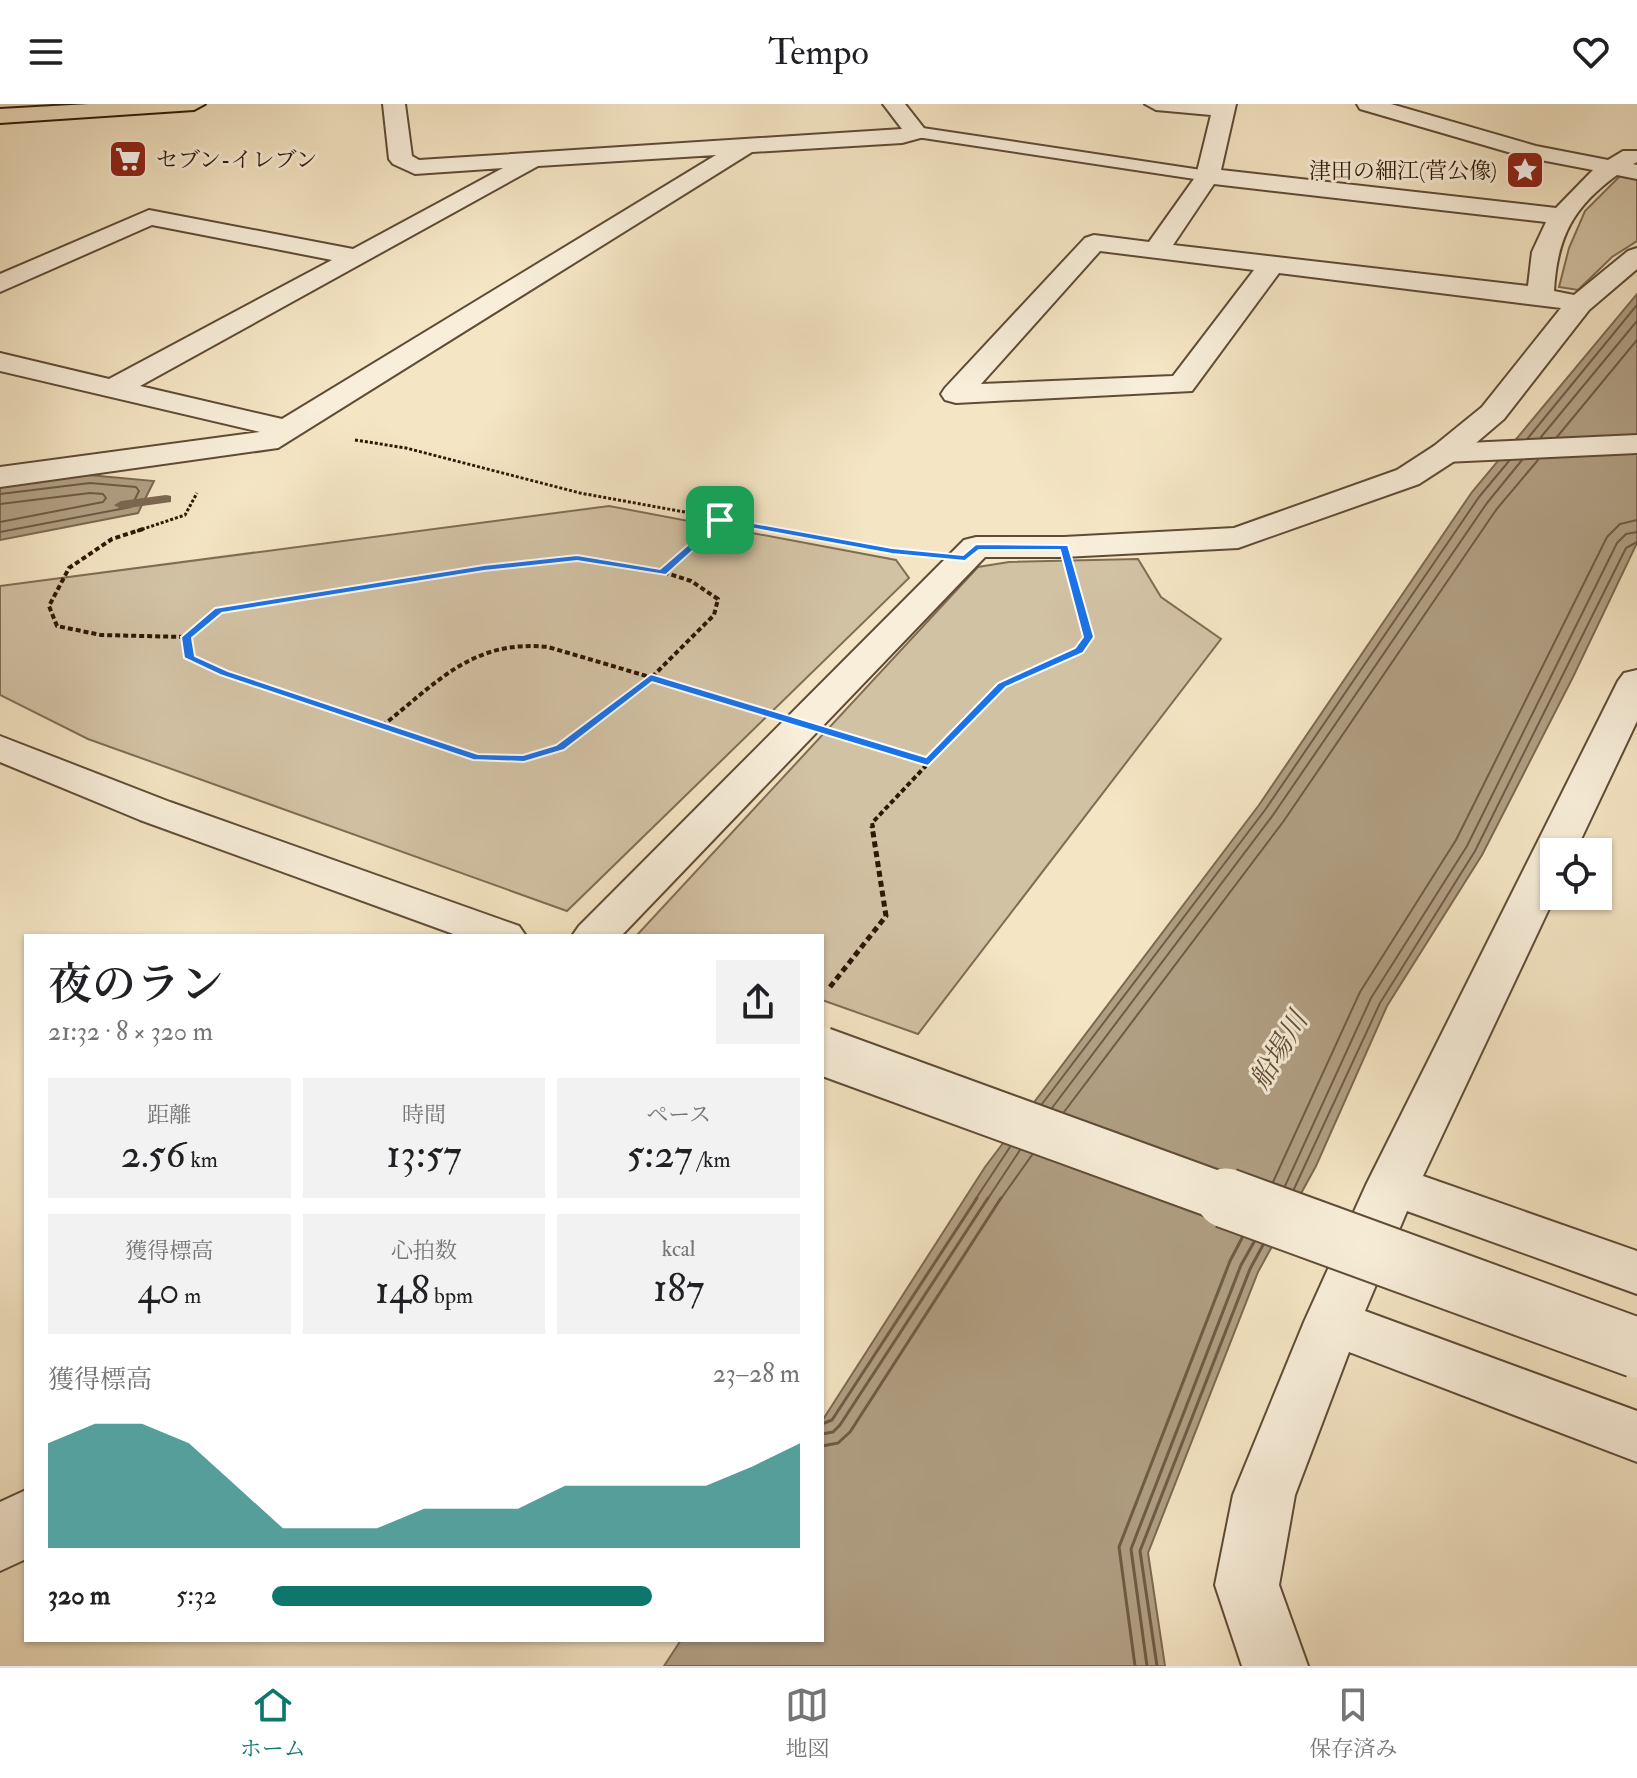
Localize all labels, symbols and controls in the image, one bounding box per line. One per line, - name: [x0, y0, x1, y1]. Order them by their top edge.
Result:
- icon: menu: [24, 30, 68, 74]
- text: Tempo: [768, 30, 869, 75]
- icon: heart: [1569, 30, 1613, 74]
- supermarket icon: セブン-イレブン: [107, 138, 149, 180]
- place label: セブン-イレブン: [156, 146, 318, 174]
- place icon: 津田の細江(菅公像): [1504, 149, 1546, 191]
- place label: 津田の細江(菅公像): [1309, 157, 1497, 185]
- pin: [686, 486, 754, 554]
- icon: arrive: [698, 498, 742, 542]
- map controls: [1540, 838, 1612, 910]
- button: locate: [1540, 838, 1612, 910]
- text: 夜のラン: [48, 958, 224, 1013]
- button: share: [716, 960, 800, 1044]
- water label: 船場川: [1243, 1003, 1317, 1096]
- text: 21:32 · 8 × 320 m: [48, 1016, 213, 1048]
- text: 距離: [147, 1101, 191, 1129]
- text: 時間: [402, 1101, 446, 1129]
- text: ペース: [646, 1101, 711, 1129]
- text: 2.56: [121, 1129, 186, 1180]
- text: 13:57: [386, 1129, 462, 1180]
- text: 5:27: [627, 1129, 693, 1180]
- text: km: [186, 1146, 218, 1174]
- text: /km: [693, 1146, 731, 1174]
- text: kcal: [662, 1235, 696, 1263]
- text: 獲得標高: [125, 1237, 213, 1265]
- text: 心拍数: [391, 1237, 457, 1265]
- text: 187: [653, 1263, 704, 1314]
- text: 40: [137, 1265, 180, 1316]
- text: 148: [375, 1265, 429, 1316]
- text: m: [180, 1282, 201, 1310]
- text: bpm: [429, 1282, 473, 1310]
- text: 23–28 m: [713, 1358, 800, 1390]
- text: 獲得標高: [48, 1364, 152, 1396]
- text: 320 m: [48, 1580, 110, 1612]
- text: 5:32: [176, 1580, 217, 1612]
- tab: ホーム: [240, 1683, 306, 1763]
- tab: 地図: [785, 1683, 829, 1763]
- tab: 保存済み: [1309, 1683, 1397, 1763]

